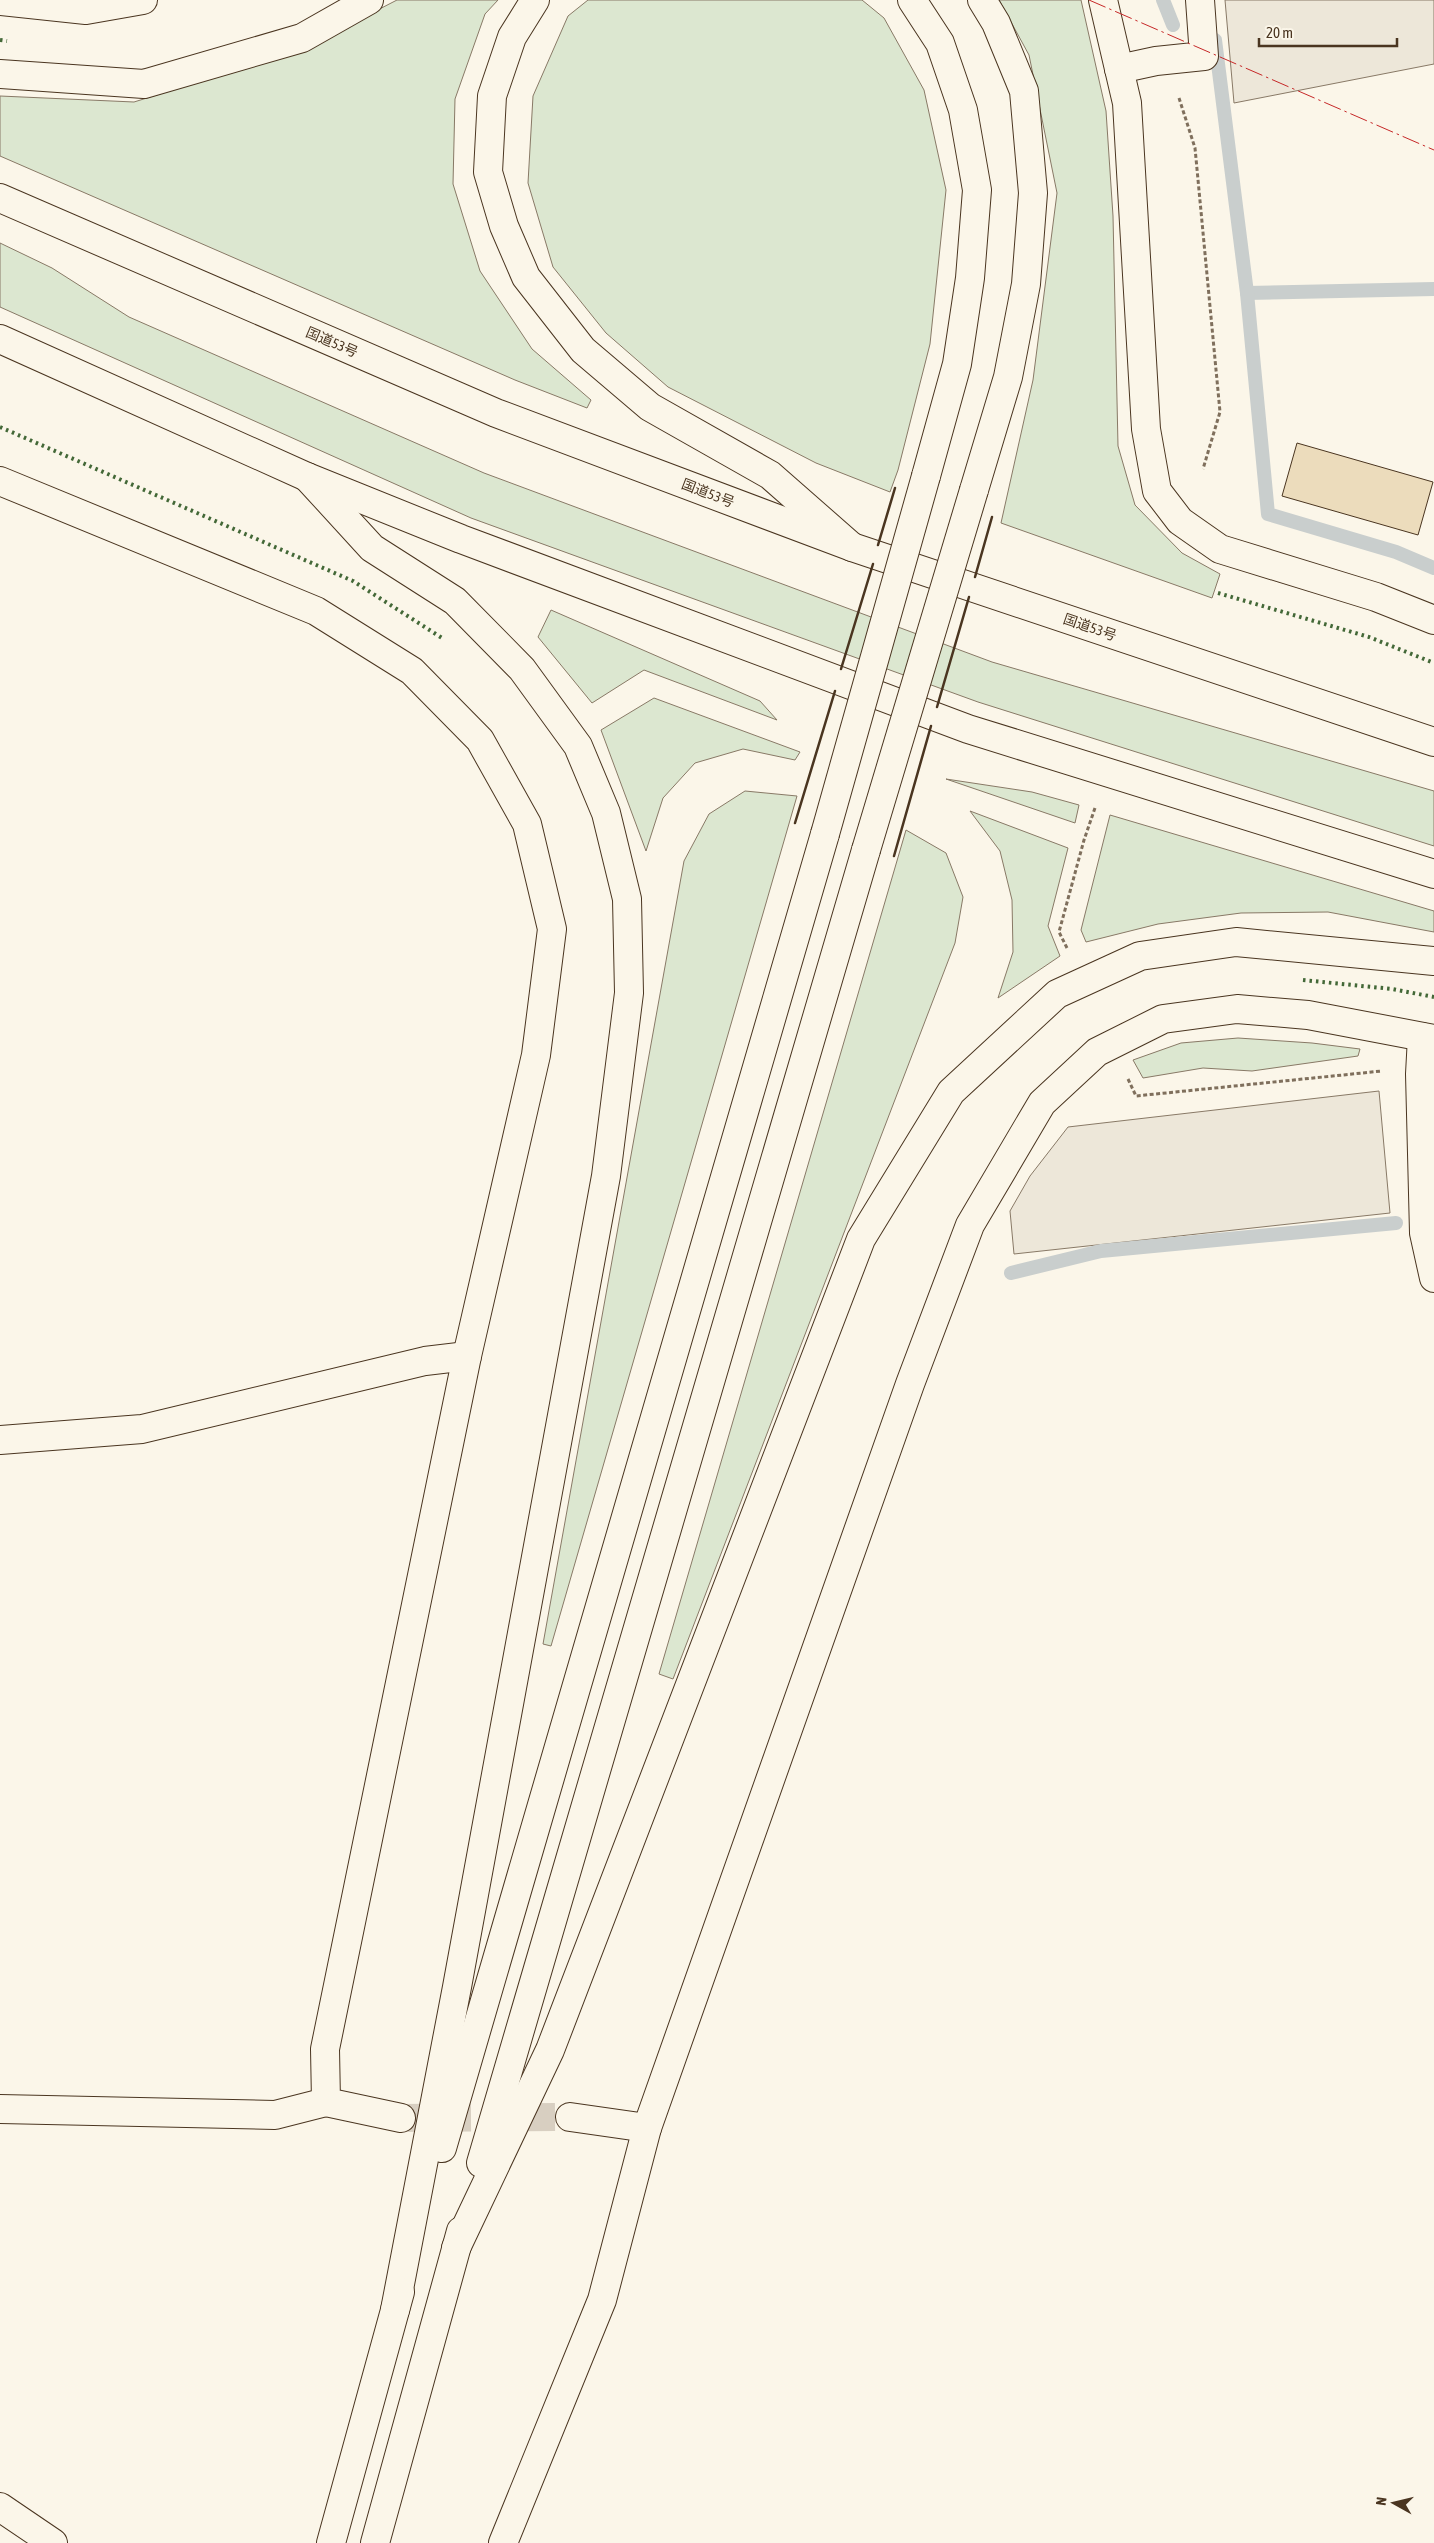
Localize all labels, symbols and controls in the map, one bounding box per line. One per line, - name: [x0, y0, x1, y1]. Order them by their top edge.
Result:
- scale bar: [1259, 15, 1396, 47]
- text: 20 m: [1266, 24, 1293, 41]
- street label: 国道53号: [303, 324, 361, 360]
- street label: 国道53号: [679, 476, 737, 510]
- street label: 国道53号: [1061, 610, 1119, 644]
- north arrow: [1369, 2478, 1419, 2528]
- text: N: [1373, 2496, 1390, 2506]

